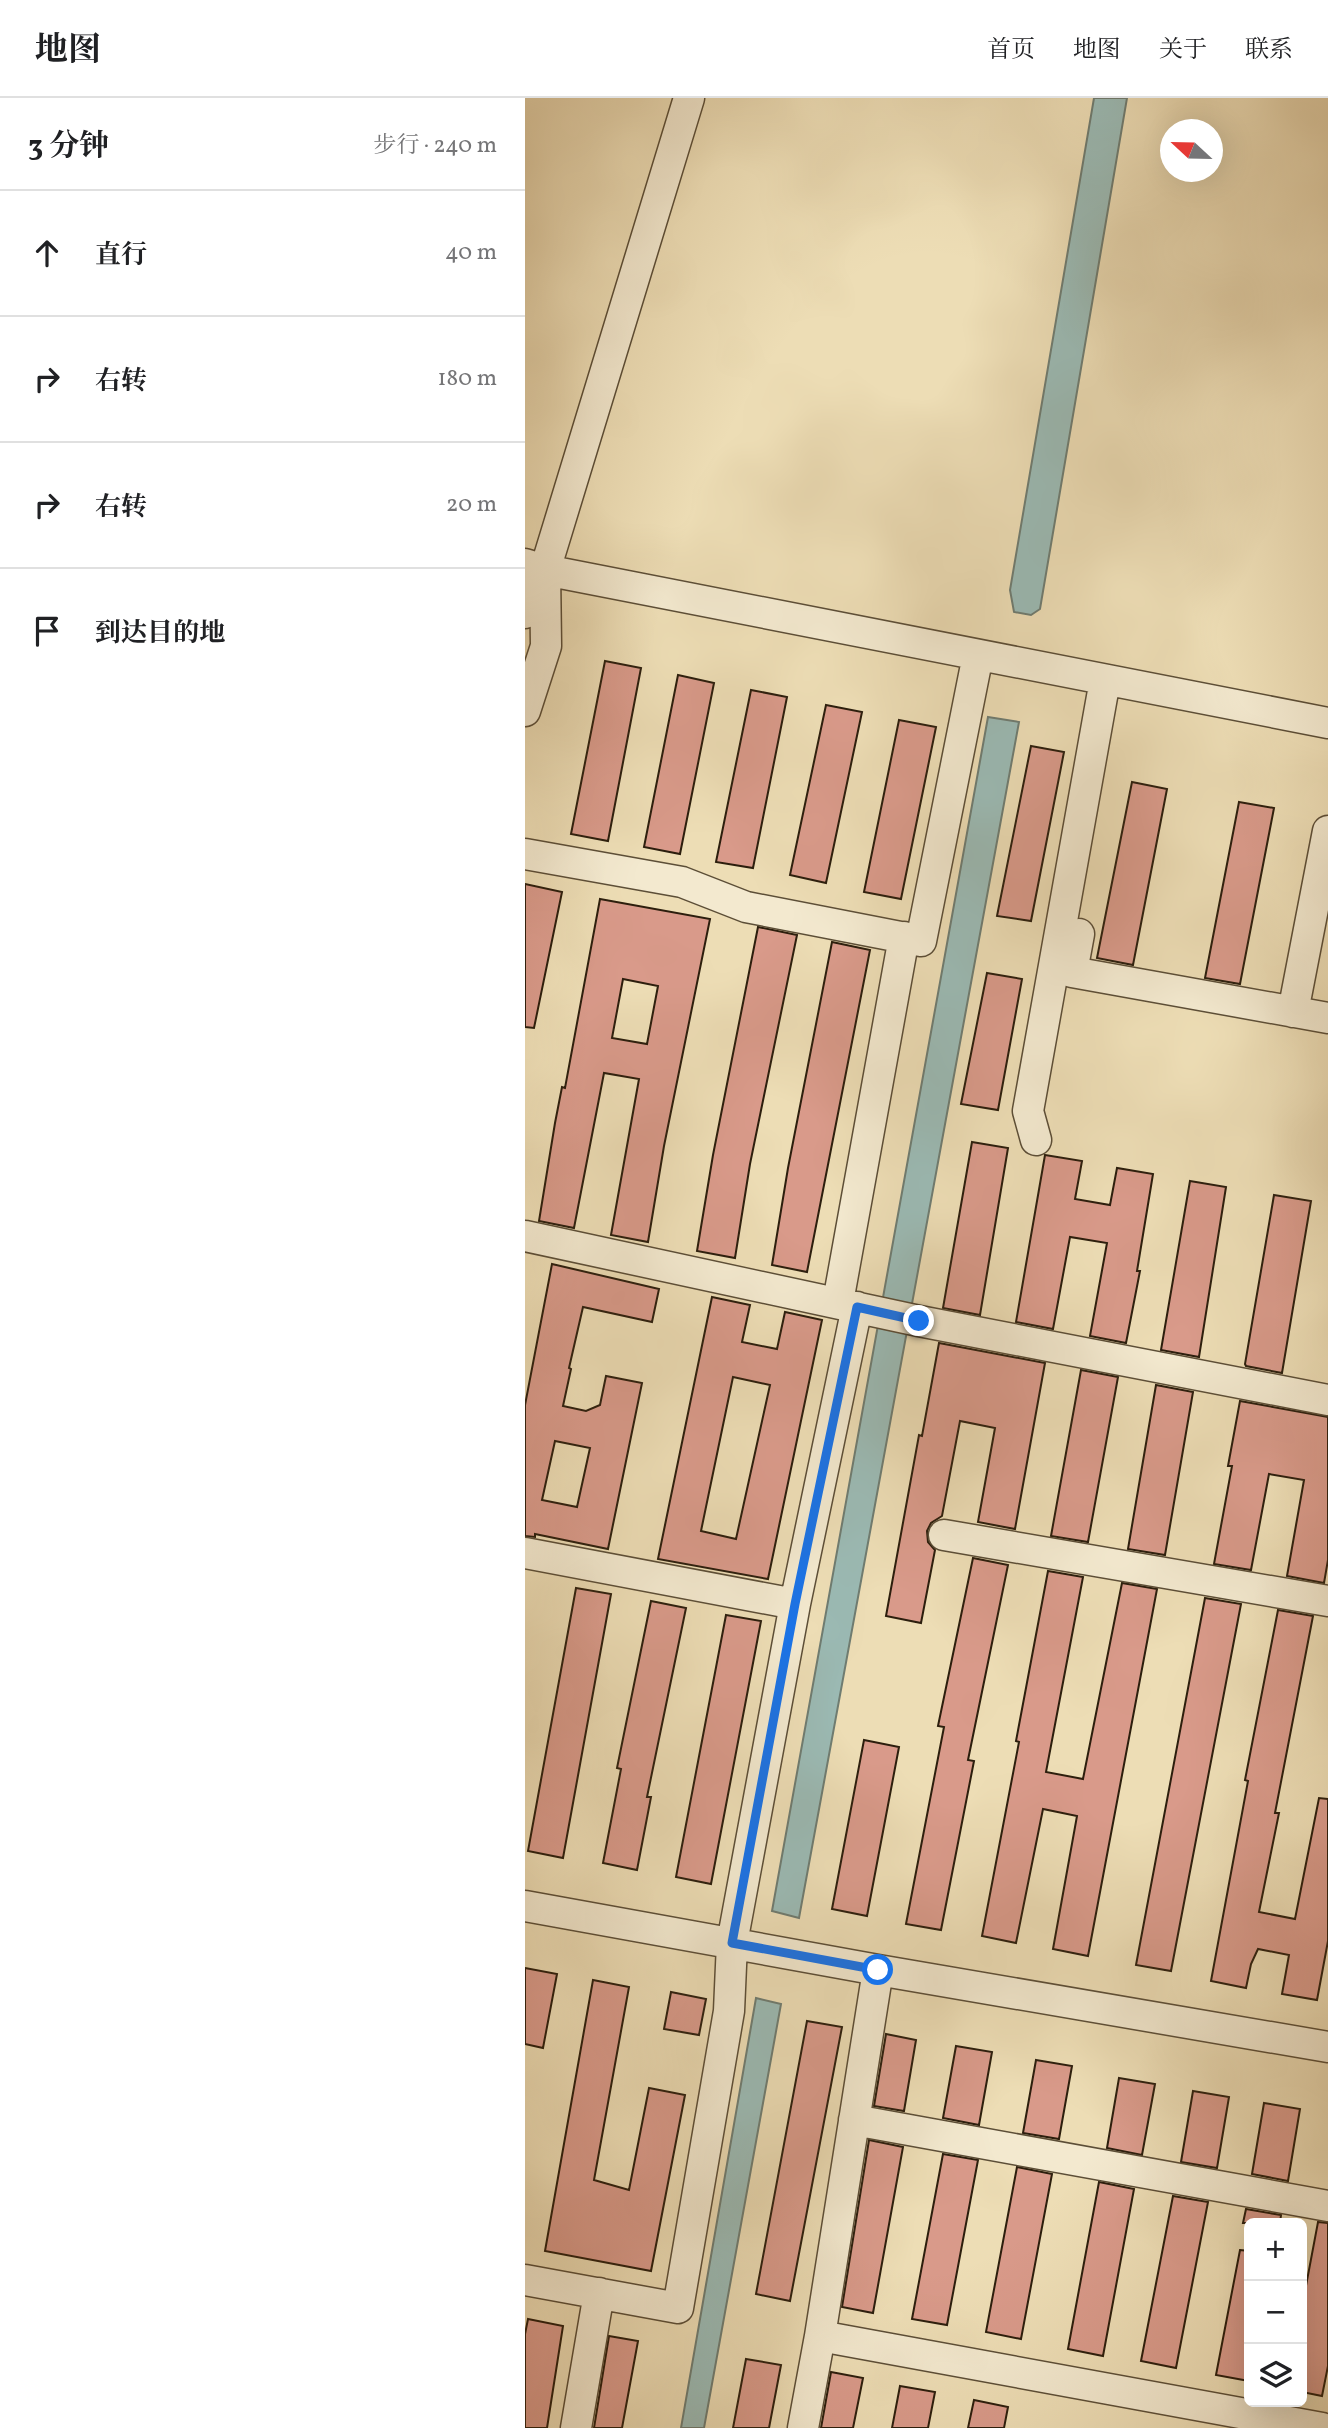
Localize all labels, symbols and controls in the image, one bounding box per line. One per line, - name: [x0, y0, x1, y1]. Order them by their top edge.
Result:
- text: 地图: [35, 29, 101, 75]
- text: 首页: [987, 34, 1035, 68]
- text: 地图: [1073, 34, 1121, 68]
- text: 关于: [1159, 34, 1207, 68]
- text: 联系: [1245, 34, 1293, 68]
- north arrow: [1160, 119, 1223, 182]
- text: 3 分钟: [28, 126, 109, 168]
- text: 步行 · 240 m: [374, 130, 497, 162]
- icon: ahead: [28, 234, 66, 272]
- text: 40 m: [445, 237, 497, 269]
- text: 直行: [95, 238, 147, 274]
- icon: right: [28, 360, 66, 398]
- text: 180 m: [438, 363, 497, 395]
- text: 右转: [95, 364, 147, 400]
- icon: right: [28, 486, 66, 524]
- text: 20 m: [446, 489, 497, 521]
- text: 右转: [95, 490, 147, 526]
- icon: arrive: [28, 612, 66, 650]
- text: 到达目的地: [95, 616, 225, 652]
- route end: [903, 1305, 934, 1336]
- route start: [862, 1954, 893, 1985]
- map controls: [1244, 2218, 1307, 2407]
- button: +: [1244, 2218, 1307, 2281]
- button: −: [1244, 2281, 1307, 2344]
- button: layers: [1244, 2344, 1307, 2407]

